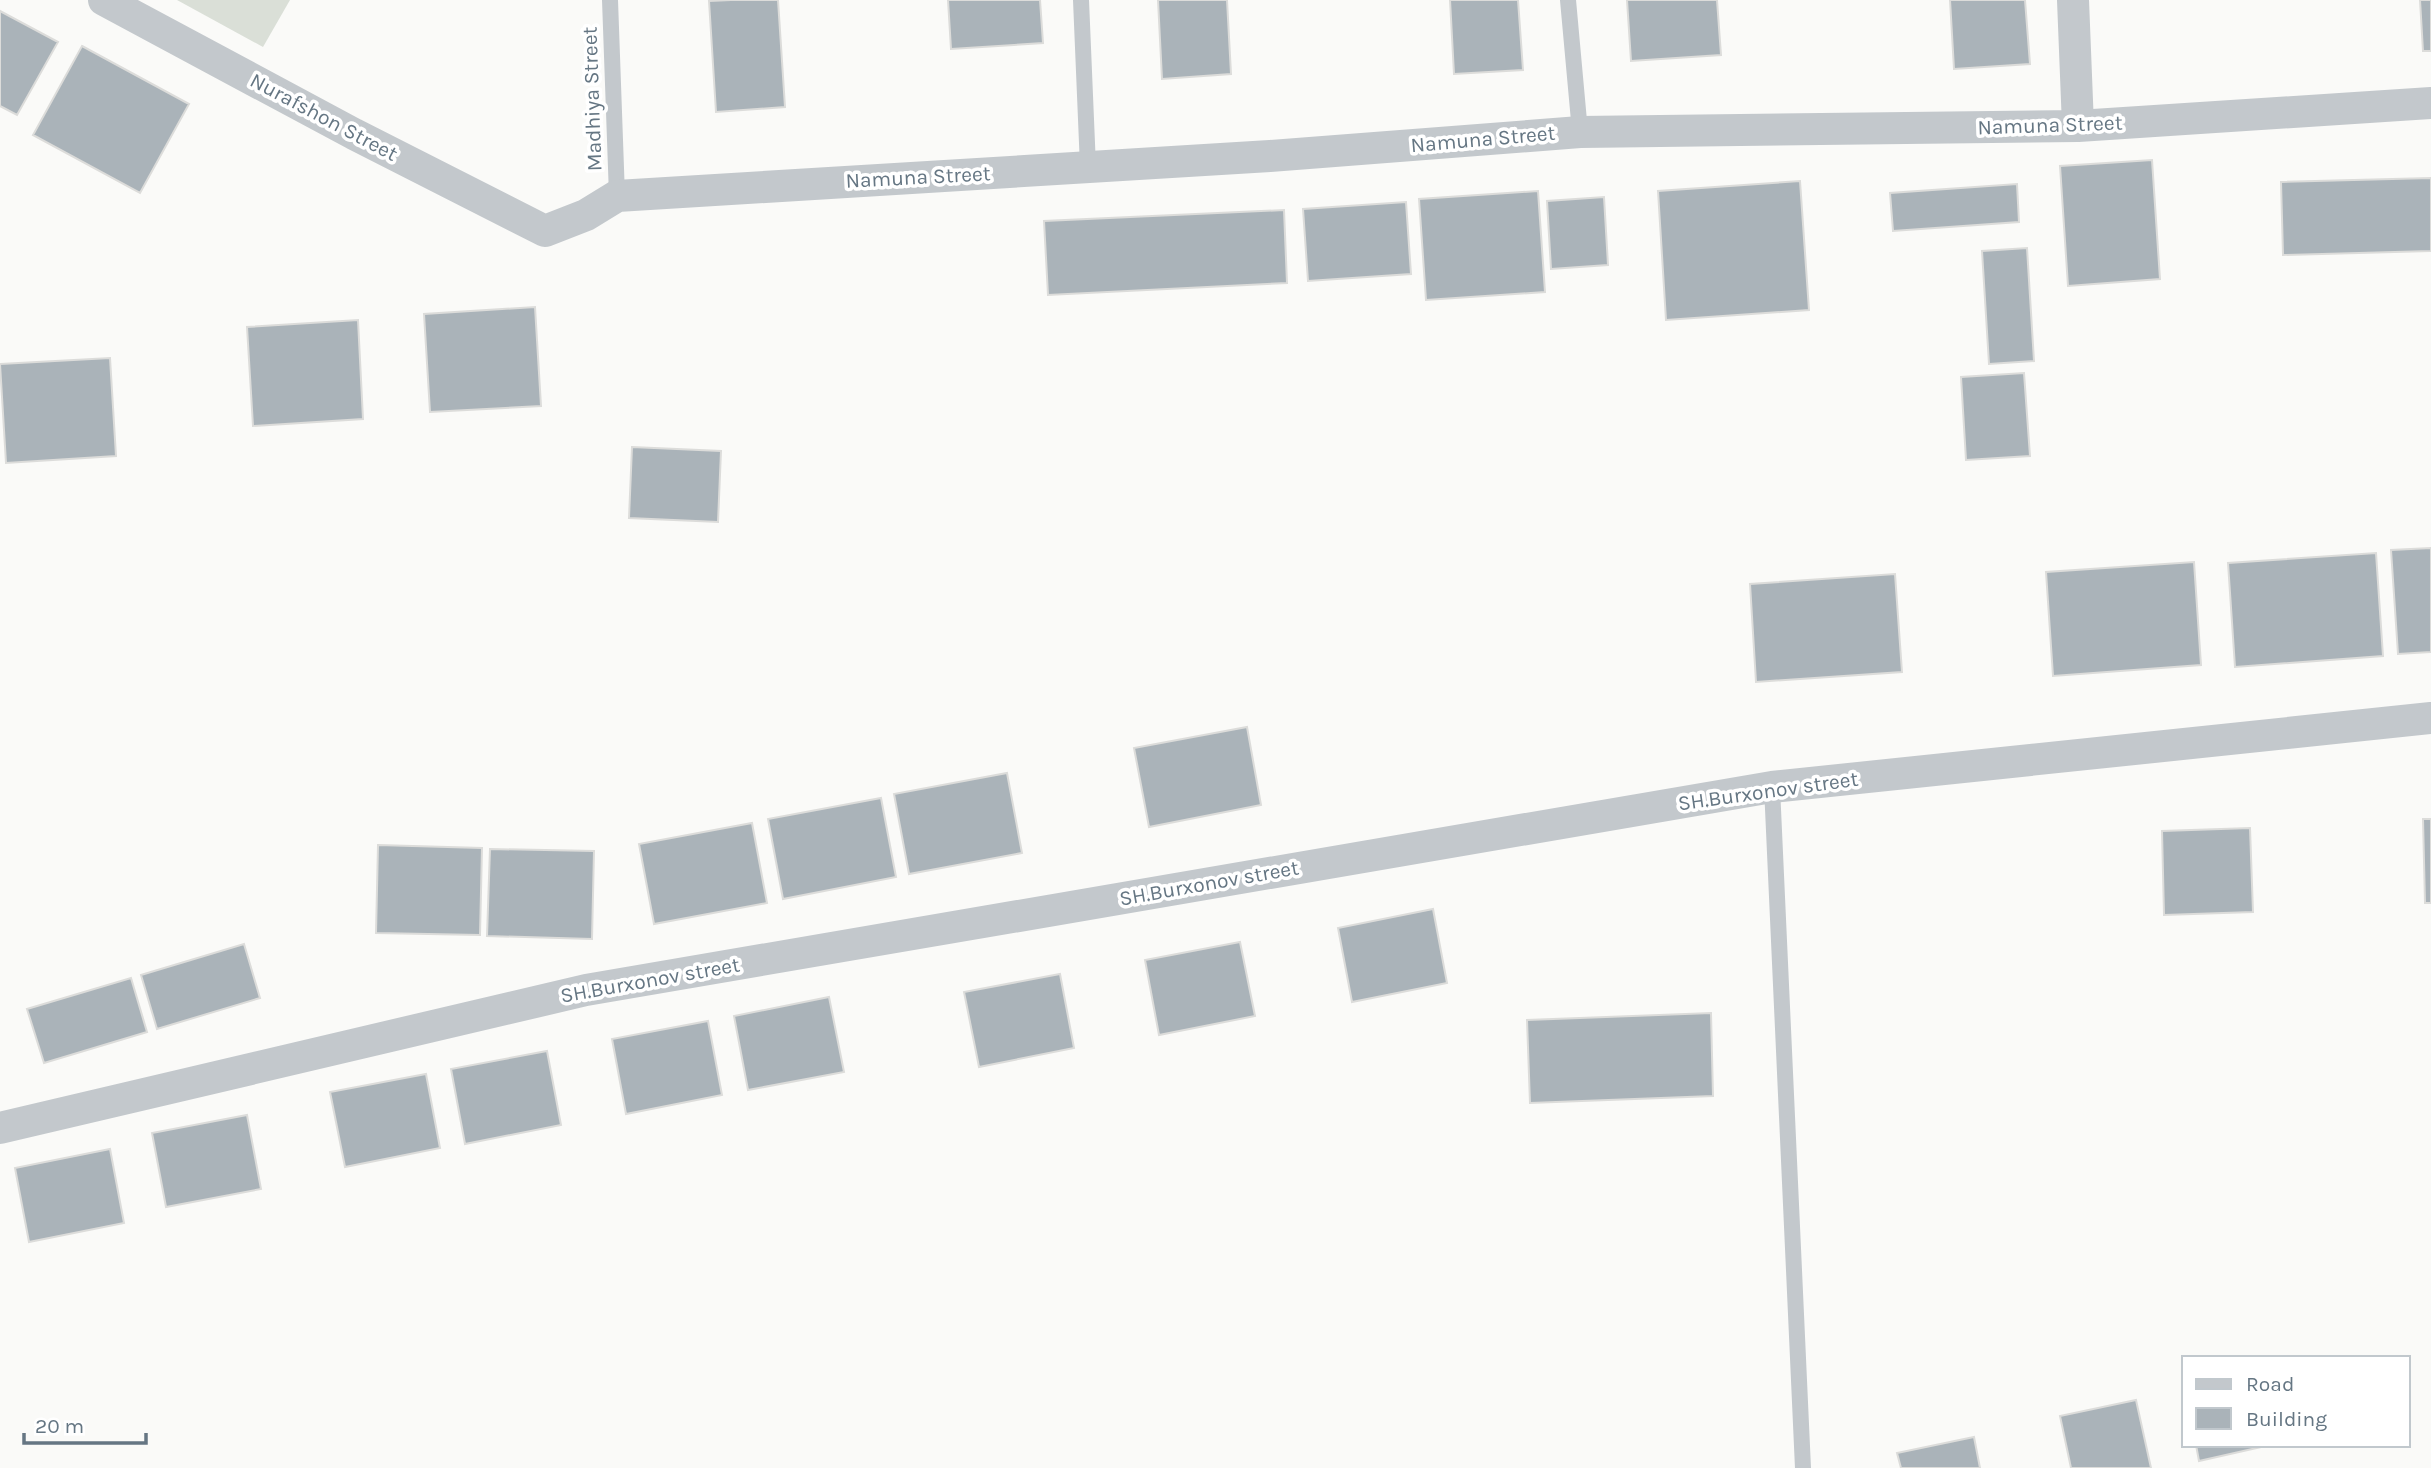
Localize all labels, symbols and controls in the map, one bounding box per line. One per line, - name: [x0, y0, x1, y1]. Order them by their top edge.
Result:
- street label: Madhiya Street: [577, 26, 607, 172]
- street label: Nurafshon Street: [246, 68, 402, 166]
- street label: Namuna Street: [1977, 110, 2123, 140]
- street label: Namuna Street: [1410, 121, 1556, 157]
- street label: Namuna Street: [845, 161, 991, 193]
- street label: SH.Burxonov street: [1676, 766, 1860, 816]
- street label: SH.Burxonov street: [1117, 855, 1301, 911]
- street label: SH.Burxonov street: [558, 952, 742, 1008]
- legend: [2182, 1356, 2410, 1447]
- text: Road: [2246, 1372, 2294, 1396]
- scale bar: [24, 1402, 147, 1446]
- text: Building: [2246, 1407, 2327, 1431]
- text: 20 m: [35, 1414, 84, 1438]

